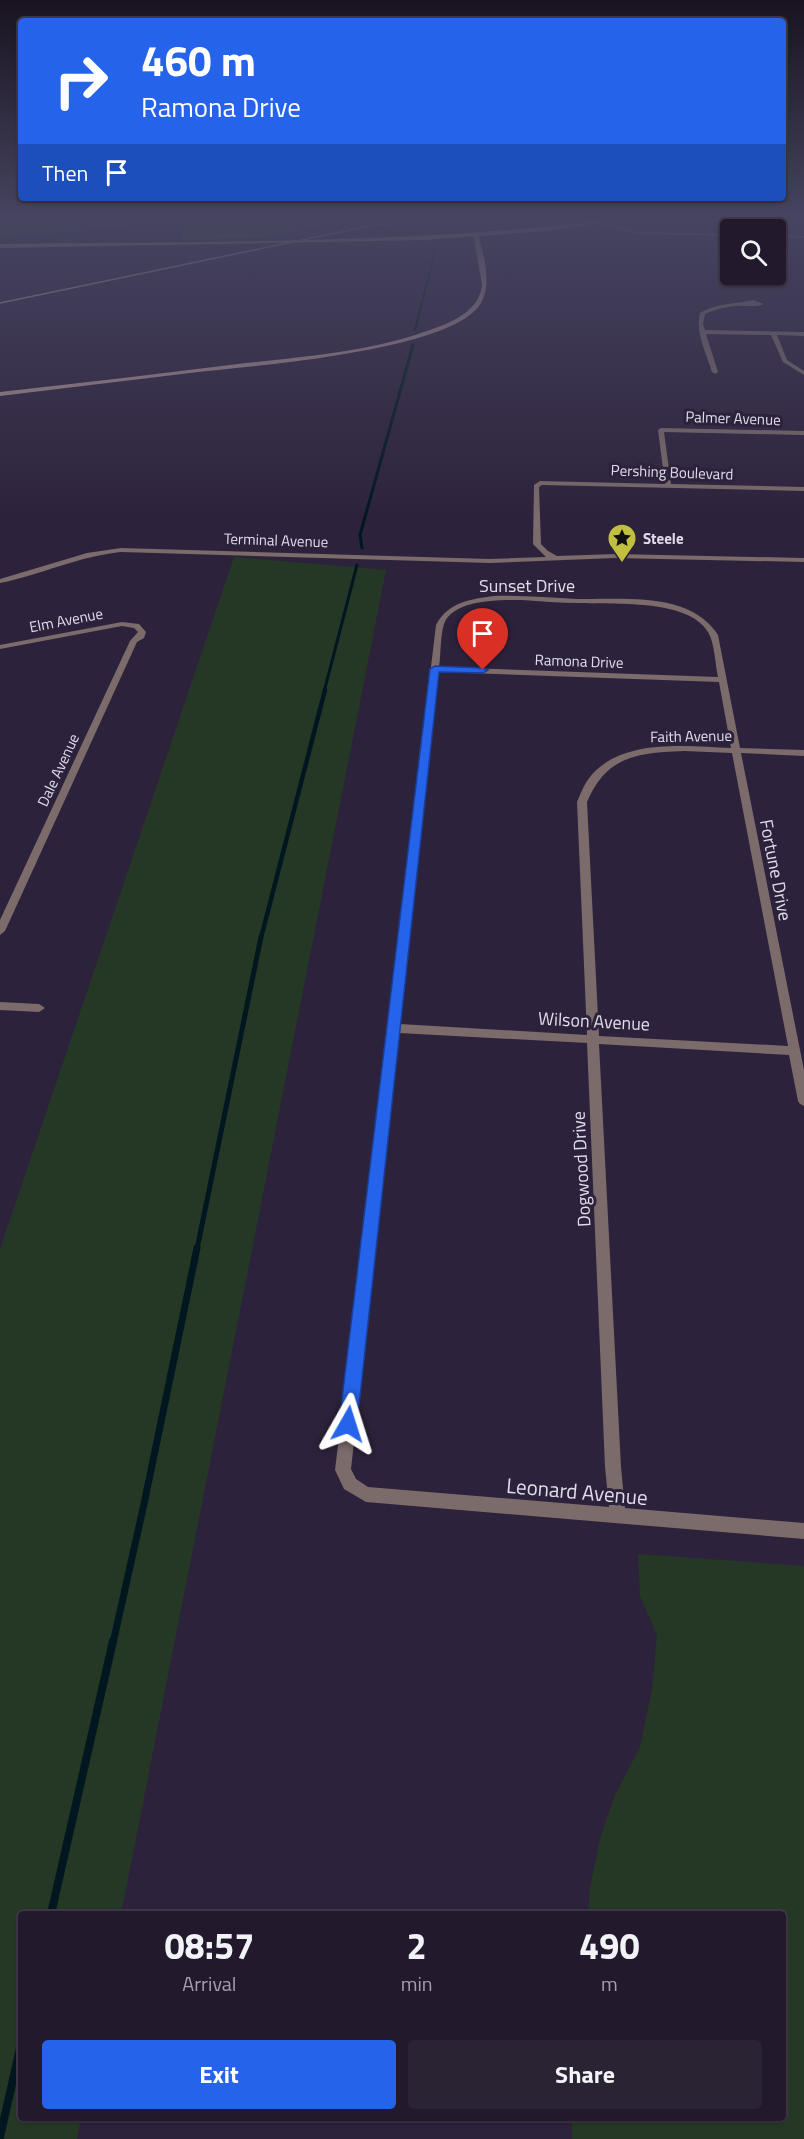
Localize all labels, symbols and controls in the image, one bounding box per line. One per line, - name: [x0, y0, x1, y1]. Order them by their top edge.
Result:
- text: 460 m: [141, 28, 256, 92]
- icon: right: [42, 42, 120, 120]
- text: Ramona Drive: [141, 86, 301, 127]
- text: Then: [42, 156, 88, 190]
- icon: arrive: [100, 156, 133, 189]
- map controls: [720, 219, 786, 285]
- button: search: [720, 219, 786, 285]
- street label: Palmer Avenue: [685, 405, 781, 431]
- street label: Pershing Boulevard: [610, 458, 734, 486]
- place icon: Steele: [606, 522, 638, 564]
- street label: Terminal Avenue: [223, 527, 329, 553]
- place label: Steele: [643, 527, 684, 550]
- street label: Sunset Drive: [479, 572, 575, 599]
- street label: Elm Avenue: [27, 602, 105, 638]
- pin: [457, 608, 508, 670]
- icon: arrive: [466, 617, 499, 650]
- street label: Ramona Drive: [534, 648, 624, 674]
- street label: Faith Avenue: [650, 724, 732, 748]
- street label: Dale Avenue: [31, 730, 85, 810]
- street label: Fortune Drive: [753, 817, 799, 923]
- street label: Wilson Avenue: [537, 1005, 651, 1037]
- street label: Dogwood Drive: [564, 1110, 598, 1228]
- position arrow: [316, 1392, 380, 1456]
- street label: Leonard Avenue: [505, 1469, 649, 1513]
- text: 08:57: [164, 1918, 254, 1973]
- text: 2: [407, 1918, 427, 1973]
- text: 490: [579, 1918, 640, 1973]
- text: Arrival: [182, 1968, 237, 1999]
- text: min: [401, 1968, 433, 1999]
- text: m: [601, 1968, 618, 1999]
- button: Exit: [42, 2040, 396, 2109]
- button: Share: [408, 2040, 762, 2109]

